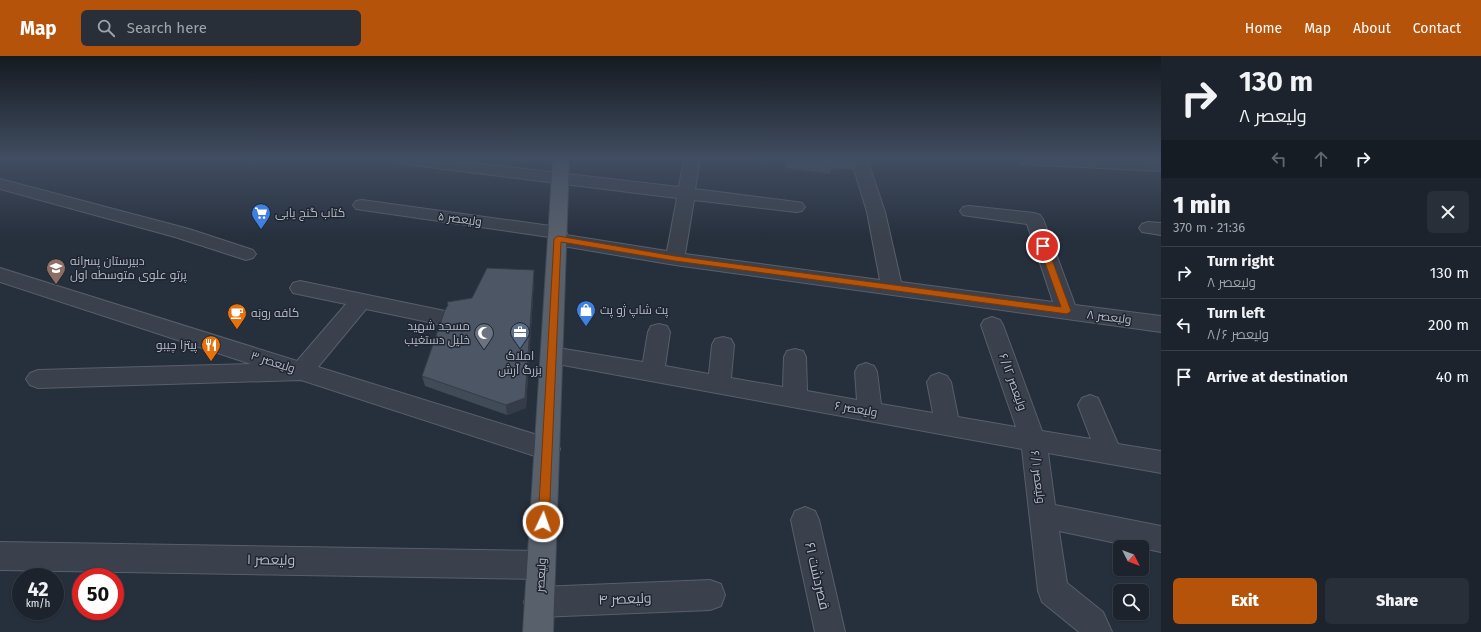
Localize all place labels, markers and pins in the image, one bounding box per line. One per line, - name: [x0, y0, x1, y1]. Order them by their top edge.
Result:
- supermarket icon: کتاب گنج یابی: [250, 202, 272, 230]
- place label: کتاب گنج یابی: [275, 206, 345, 221]
- pin: [1026, 229, 1060, 263]
- place label: دبیرستان پسرانه پرتو علوی متوسطه اول: [70, 254, 188, 284]
- school or university icon: دبیرستان پسرانه پرتو علوی متوسطه اول: [45, 257, 67, 285]
- shop icon: پت شاپ ژو پت: [575, 299, 597, 327]
- cafe icon: کافه روبَه: [226, 302, 248, 330]
- place label: پت شاپ ژو پت: [600, 303, 669, 319]
- place label: کافه روبَه: [251, 306, 299, 320]
- place label: مسجد شهید خلیل دستغیب: [404, 319, 470, 347]
- office icon: املاک بزرگ آرش: [509, 321, 531, 349]
- mosque icon: مسجد شهید خلیل دستغیب: [473, 322, 495, 350]
- restaurant icon: پیتزا چیبو: [200, 334, 222, 362]
- place label: پیتزا چیبو: [156, 338, 198, 354]
- place label: املاک بزرگ آرش: [498, 349, 542, 377]

